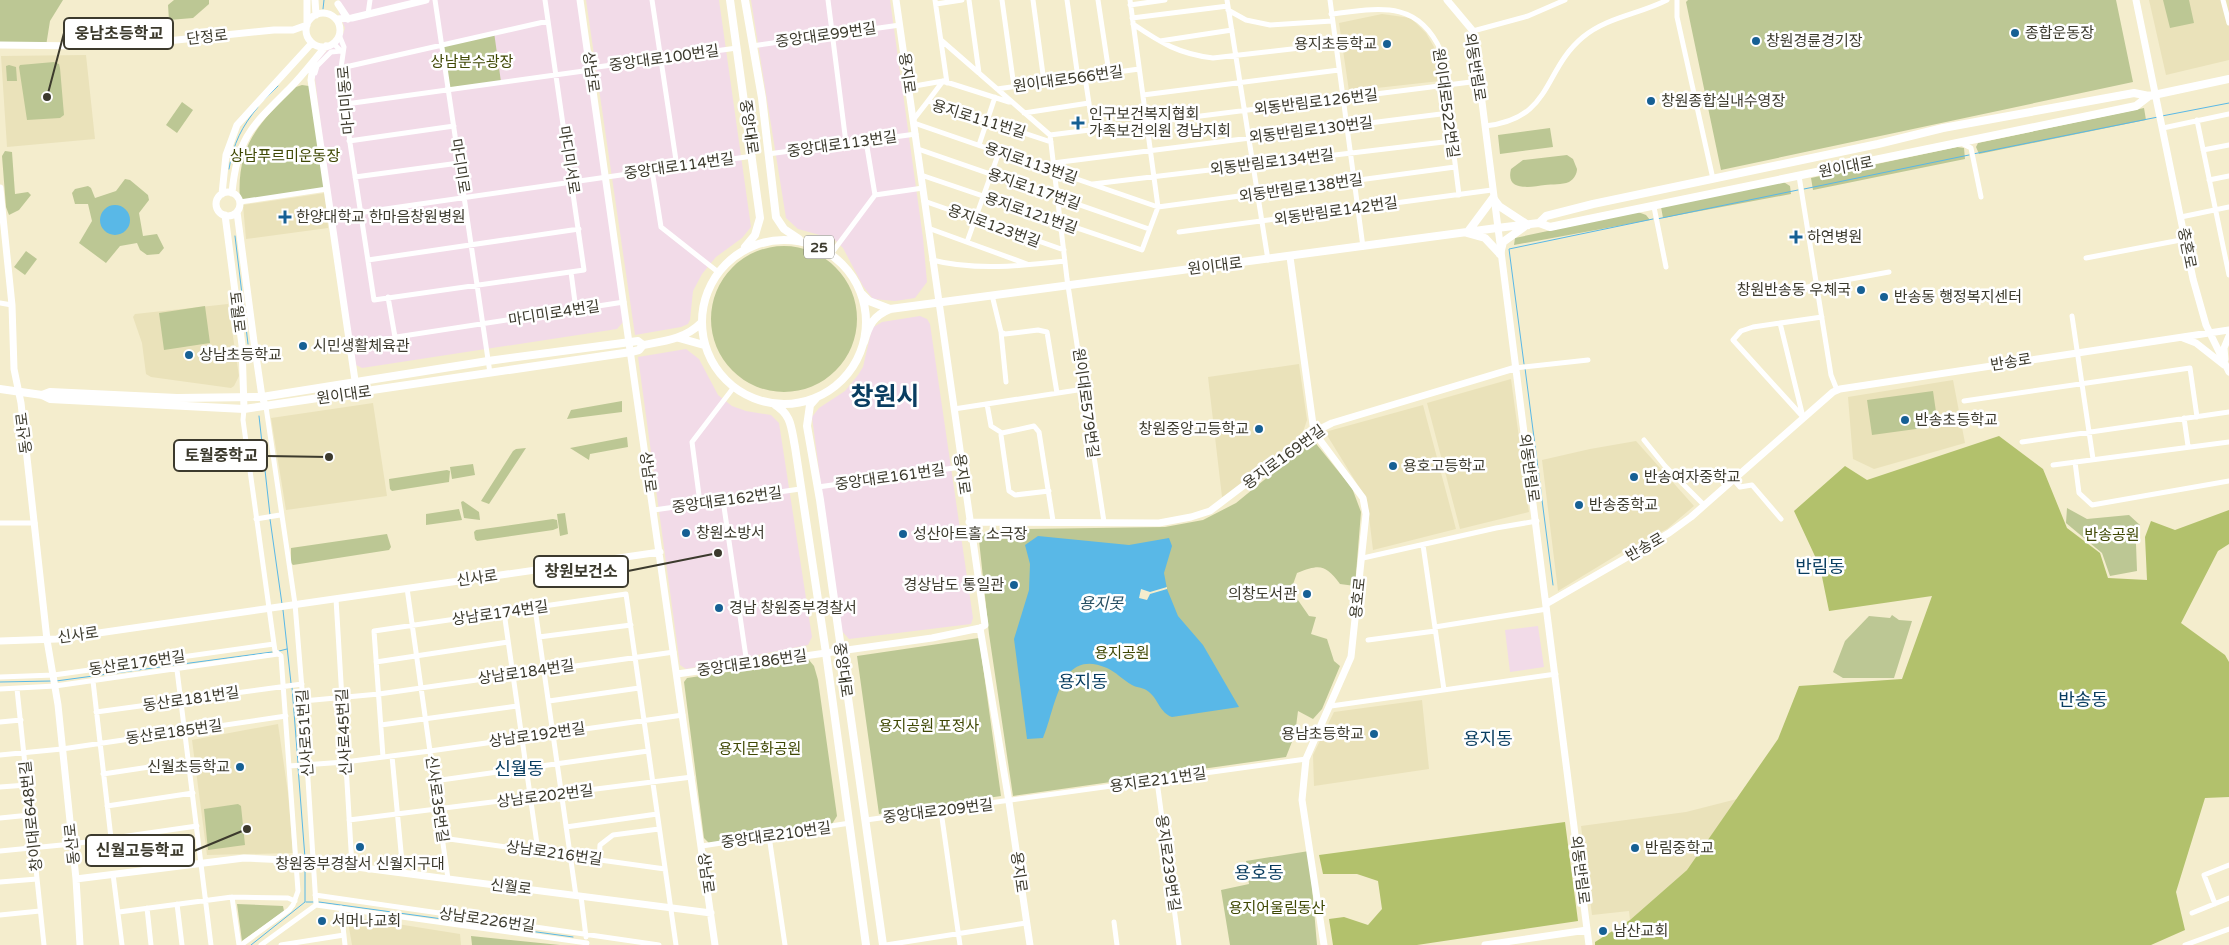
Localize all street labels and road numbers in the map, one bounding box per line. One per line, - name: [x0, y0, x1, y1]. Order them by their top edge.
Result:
- street label: 중앙대로99번길: [774, 19, 878, 51]
- street label: 단정로: [185, 26, 229, 48]
- street label: 외동반림로: [1461, 32, 1489, 102]
- street label: 중앙대로100번길: [608, 41, 720, 75]
- street label: 원이대로522번길: [1429, 47, 1463, 159]
- street label: 상남로: [579, 50, 603, 94]
- street label: 용지로: [895, 51, 919, 95]
- street label: 원이대로566번길: [1012, 62, 1124, 96]
- street label: 마디미동로: [334, 65, 358, 135]
- street label: 외동반림로126번길: [1253, 85, 1379, 119]
- street label: 용지로111번길: [930, 96, 1028, 142]
- street label: 중앙대로: [736, 98, 762, 156]
- street label: 외동반림로130번길: [1248, 113, 1374, 147]
- street label: 마디미서로: [555, 125, 583, 195]
- street label: 중앙대로113번길: [786, 127, 898, 161]
- street label: 마디미로: [447, 137, 473, 195]
- street label: 용지로113번길: [982, 139, 1080, 187]
- street label: 외동반림로134번길: [1209, 145, 1335, 179]
- street label: 중앙대로114번길: [623, 149, 735, 183]
- street label: 원이대로: [1817, 153, 1875, 181]
- street label: 용지로117번길: [985, 165, 1083, 213]
- street label: 외동반림로138번길: [1238, 170, 1364, 206]
- street label: 용지로121번길: [982, 189, 1080, 237]
- street label: 외동반림로142번길: [1273, 193, 1399, 229]
- street label: 용지로123번길: [945, 201, 1043, 251]
- street label: 충혼로: [2174, 226, 2200, 270]
- road number: 25: [804, 236, 834, 258]
- street label: 원이대로: [1187, 254, 1243, 278]
- street label: 토월로: [226, 290, 248, 334]
- street label: 마디미로4번길: [507, 297, 601, 329]
- street label: 원이대로579번길: [1069, 347, 1103, 459]
- street label: 반송로: [1989, 350, 2033, 374]
- street label: 원이대로: [315, 382, 373, 408]
- street label: 동산로: [13, 411, 35, 455]
- street label: 용지로169번길: [1239, 421, 1329, 493]
- street label: 외동반림로: [1515, 433, 1543, 503]
- street label: 상남로: [636, 450, 660, 494]
- street label: 용지로: [950, 452, 974, 496]
- street label: 중앙대로161번길: [834, 460, 946, 494]
- street label: 중앙대로162번길: [671, 483, 783, 517]
- street label: 반송로: [1623, 529, 1667, 565]
- street label: 신사로: [455, 566, 499, 590]
- street label: 용호로: [1347, 576, 1369, 620]
- street label: 상남로174번길: [451, 597, 549, 629]
- street label: 신사로: [56, 623, 100, 647]
- street label: 중앙대로: [830, 641, 856, 699]
- street label: 중앙대로186번길: [696, 646, 808, 680]
- street label: 동산로176번길: [88, 647, 186, 679]
- street label: 상남로184번길: [477, 656, 575, 688]
- street label: 동산로181번길: [142, 683, 240, 715]
- street label: 신사로45번길: [333, 688, 355, 776]
- street label: 신사로51번길: [293, 689, 317, 777]
- street label: 동산로185번길: [125, 716, 223, 748]
- street label: 상남로192번길: [488, 719, 586, 751]
- street label: 신사로35번길: [422, 754, 452, 844]
- street label: 창이대로648번길: [16, 760, 46, 872]
- street label: 용지로211번길: [1109, 764, 1207, 796]
- street label: 상남로202번길: [496, 781, 594, 811]
- street label: 중앙대로209번길: [882, 795, 994, 827]
- street label: 용지로239번길: [1152, 814, 1184, 912]
- street label: 중앙대로210번길: [720, 818, 832, 852]
- street label: 동산로: [61, 822, 83, 866]
- street label: 외동반림로: [1567, 835, 1593, 905]
- street label: 상남로216번길: [505, 837, 603, 869]
- street label: 용지로: [1007, 850, 1031, 894]
- street label: 상남로: [694, 851, 718, 895]
- street label: 신월로: [489, 876, 533, 898]
- street label: 상남로226번길: [438, 904, 536, 936]

